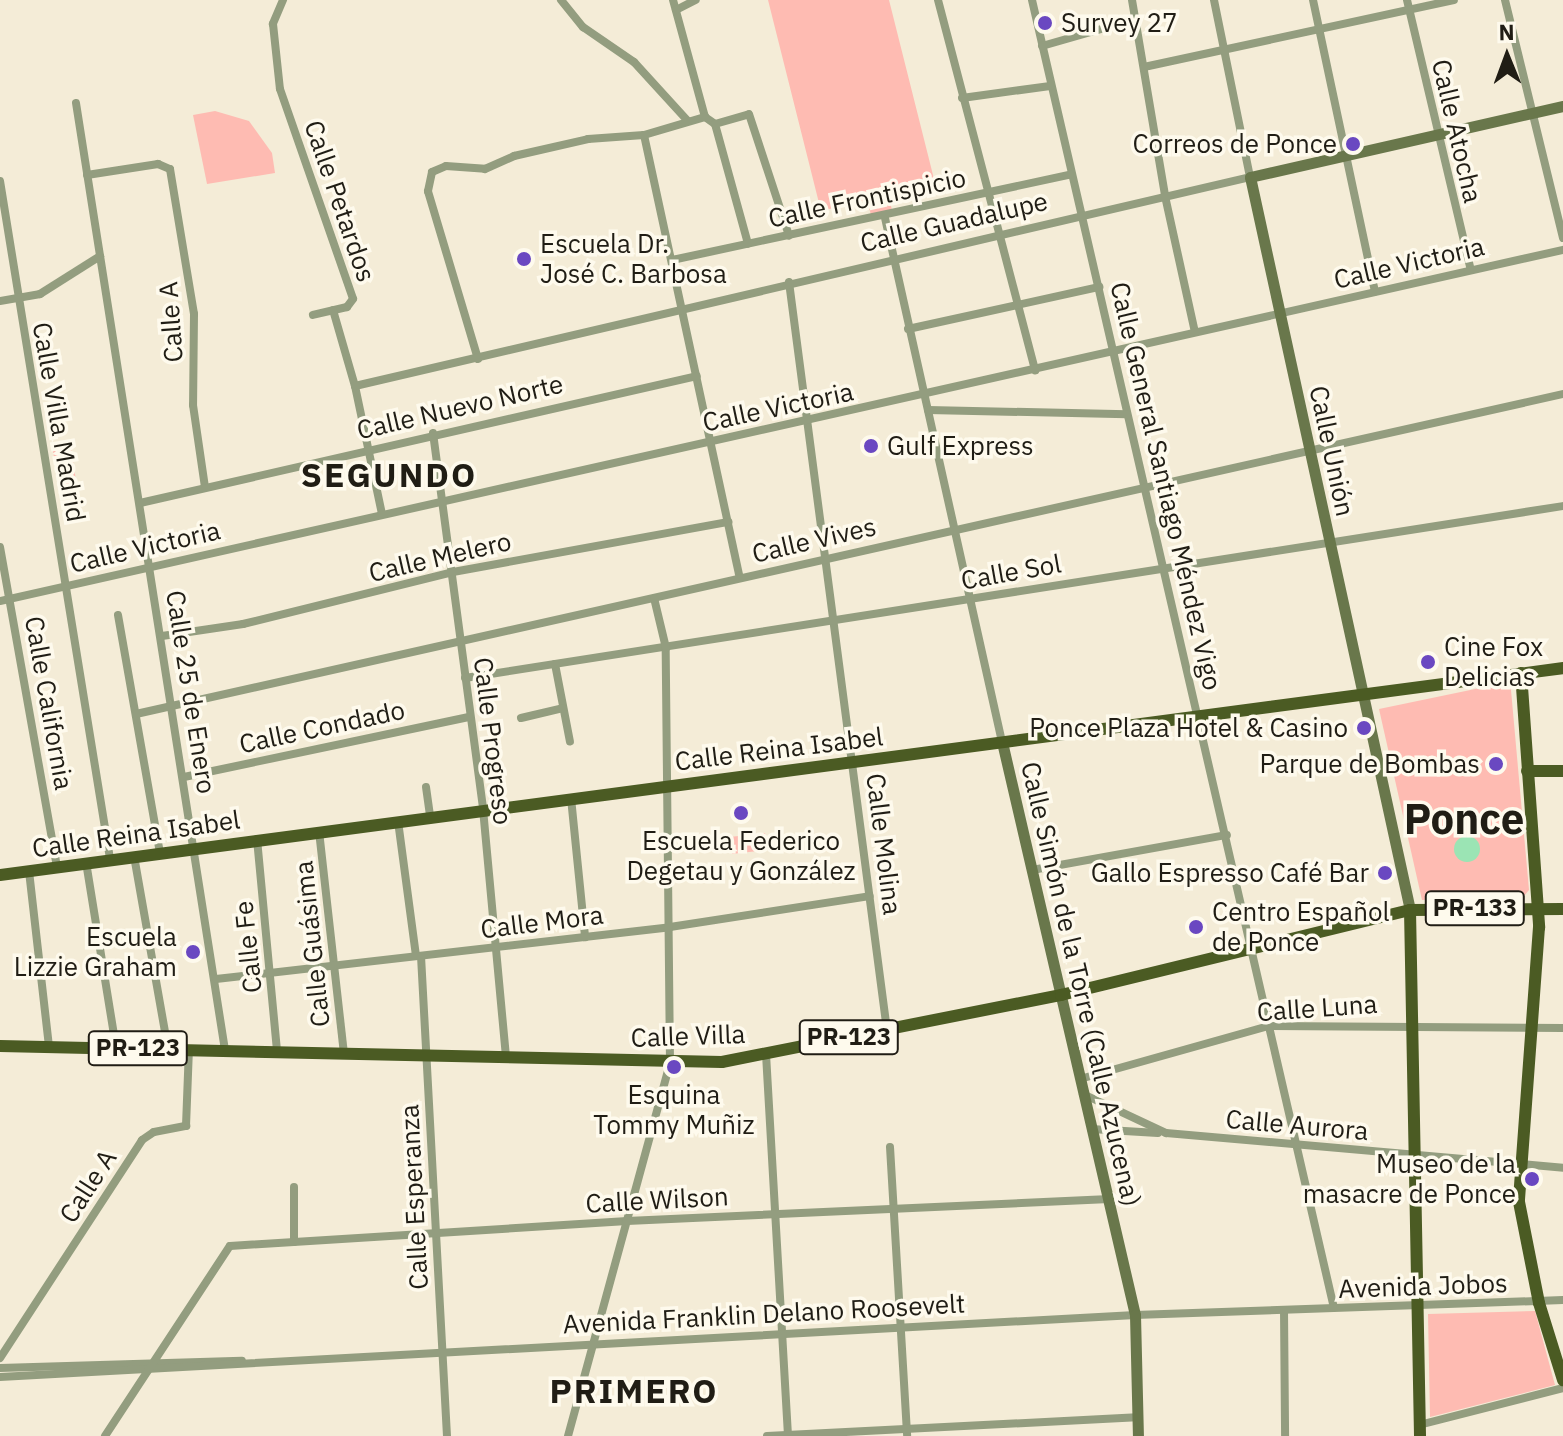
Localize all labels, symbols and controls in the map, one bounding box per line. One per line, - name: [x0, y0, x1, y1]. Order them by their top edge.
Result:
- place label: Survey 27: [1061, 7, 1178, 39]
- marker: Survey 27: [1036, 14, 1054, 32]
- north arrow: [1467, 16, 1547, 96]
- text: N: [1498, 17, 1515, 46]
- street label: Calle Atocha: [1425, 56, 1489, 206]
- street label: Calle Petardos: [298, 116, 382, 286]
- place label: Correos de Ponce: [1132, 128, 1337, 160]
- marker: Correos de Ponce: [1344, 135, 1362, 153]
- street label: Calle Frontispicio: [765, 162, 969, 234]
- street label: Calle Guadalupe: [857, 185, 1051, 259]
- place label: Escuela Dr. José C. Barbosa: [540, 228, 727, 290]
- street label: Calle Victoria: [1331, 231, 1487, 295]
- marker: Escuela Dr. José C. Barbosa: [515, 250, 533, 268]
- street label: Calle General Santiago Méndez Vigo: [1104, 279, 1228, 693]
- street label: Calle A: [153, 280, 189, 364]
- street label: Calle Villa Madrid: [26, 320, 92, 524]
- street label: Calle Nuevo Norte: [354, 368, 566, 446]
- street label: Calle Victoria: [700, 376, 856, 438]
- street label: Calle Unión: [1303, 383, 1361, 519]
- place label: Gulf Express: [887, 430, 1034, 462]
- marker: Gulf Express: [862, 437, 880, 455]
- district label: SEGUNDO: [301, 455, 477, 495]
- street label: Calle Vives: [749, 511, 879, 569]
- street label: Calle Victoria: [67, 515, 223, 579]
- street label: Calle Melero: [366, 525, 514, 589]
- street label: Calle Sol: [958, 548, 1064, 596]
- street label: Calle 25 de Enero: [160, 588, 222, 796]
- street label: Calle California: [18, 614, 80, 792]
- place label: Cine Fox Delicias: [1444, 631, 1543, 692]
- marker: Cine Fox Delicias: [1419, 653, 1437, 671]
- street label: Calle Progreso: [467, 655, 519, 827]
- street label: Calle Condado: [236, 694, 408, 760]
- place label: Ponce Plaza Hotel & Casino: [1029, 712, 1348, 744]
- marker: Ponce Plaza Hotel & Casino: [1355, 719, 1373, 737]
- street label: Calle Reina Isabel: [673, 721, 885, 777]
- place label: Parque de Bombas: [1260, 748, 1480, 780]
- marker: Parque de Bombas: [1487, 755, 1505, 773]
- street label: Calle Simón de la Torre (Calle Azucena): [1015, 759, 1147, 1209]
- street label: Calle Molina: [860, 771, 908, 917]
- district label: Ponce: [1404, 794, 1524, 844]
- street label: Calle Reina Isabel: [30, 804, 242, 864]
- marker: Escuela Federico Degetau y González: [732, 804, 750, 822]
- place label: Escuela Federico Degetau y González: [626, 825, 856, 886]
- place label: Gallo Espresso Café Bar: [1091, 857, 1369, 889]
- street label: Calle Guásima: [288, 859, 336, 1029]
- marker: Gallo Espresso Café Bar: [1376, 864, 1394, 882]
- road number: PR-133: [1423, 888, 1527, 928]
- place label: Centro Español de Ponce: [1212, 896, 1390, 958]
- street label: Calle Fe: [228, 899, 268, 995]
- street label: Calle Mora: [479, 899, 605, 945]
- marker: Centro Español de Ponce: [1187, 918, 1205, 936]
- place label: Escuela Lizzie Graham: [14, 921, 177, 982]
- marker: Escuela Lizzie Graham: [184, 943, 202, 961]
- street label: Calle Luna: [1256, 988, 1378, 1028]
- road number: PR-123: [797, 1017, 901, 1057]
- street label: Calle Villa: [630, 1018, 746, 1054]
- road number: PR-123: [86, 1028, 190, 1068]
- marker: Esquina Tommy Muñiz: [665, 1058, 683, 1076]
- place label: Esquina Tommy Muñiz: [593, 1079, 755, 1140]
- street label: Calle Esperanza: [394, 1103, 434, 1291]
- street label: Calle Aurora: [1224, 1103, 1370, 1147]
- street label: Calle A: [53, 1143, 123, 1229]
- place label: Museo de la masacre de Ponce: [1303, 1148, 1516, 1210]
- marker: Museo de la masacre de Ponce: [1523, 1170, 1541, 1188]
- street label: Calle Wilson: [585, 1181, 729, 1219]
- street label: Avenida Jobos: [1338, 1267, 1508, 1305]
- street label: Avenida Franklin Delano Roosevelt: [562, 1288, 966, 1340]
- district label: PRIMERO: [549, 1371, 719, 1411]

